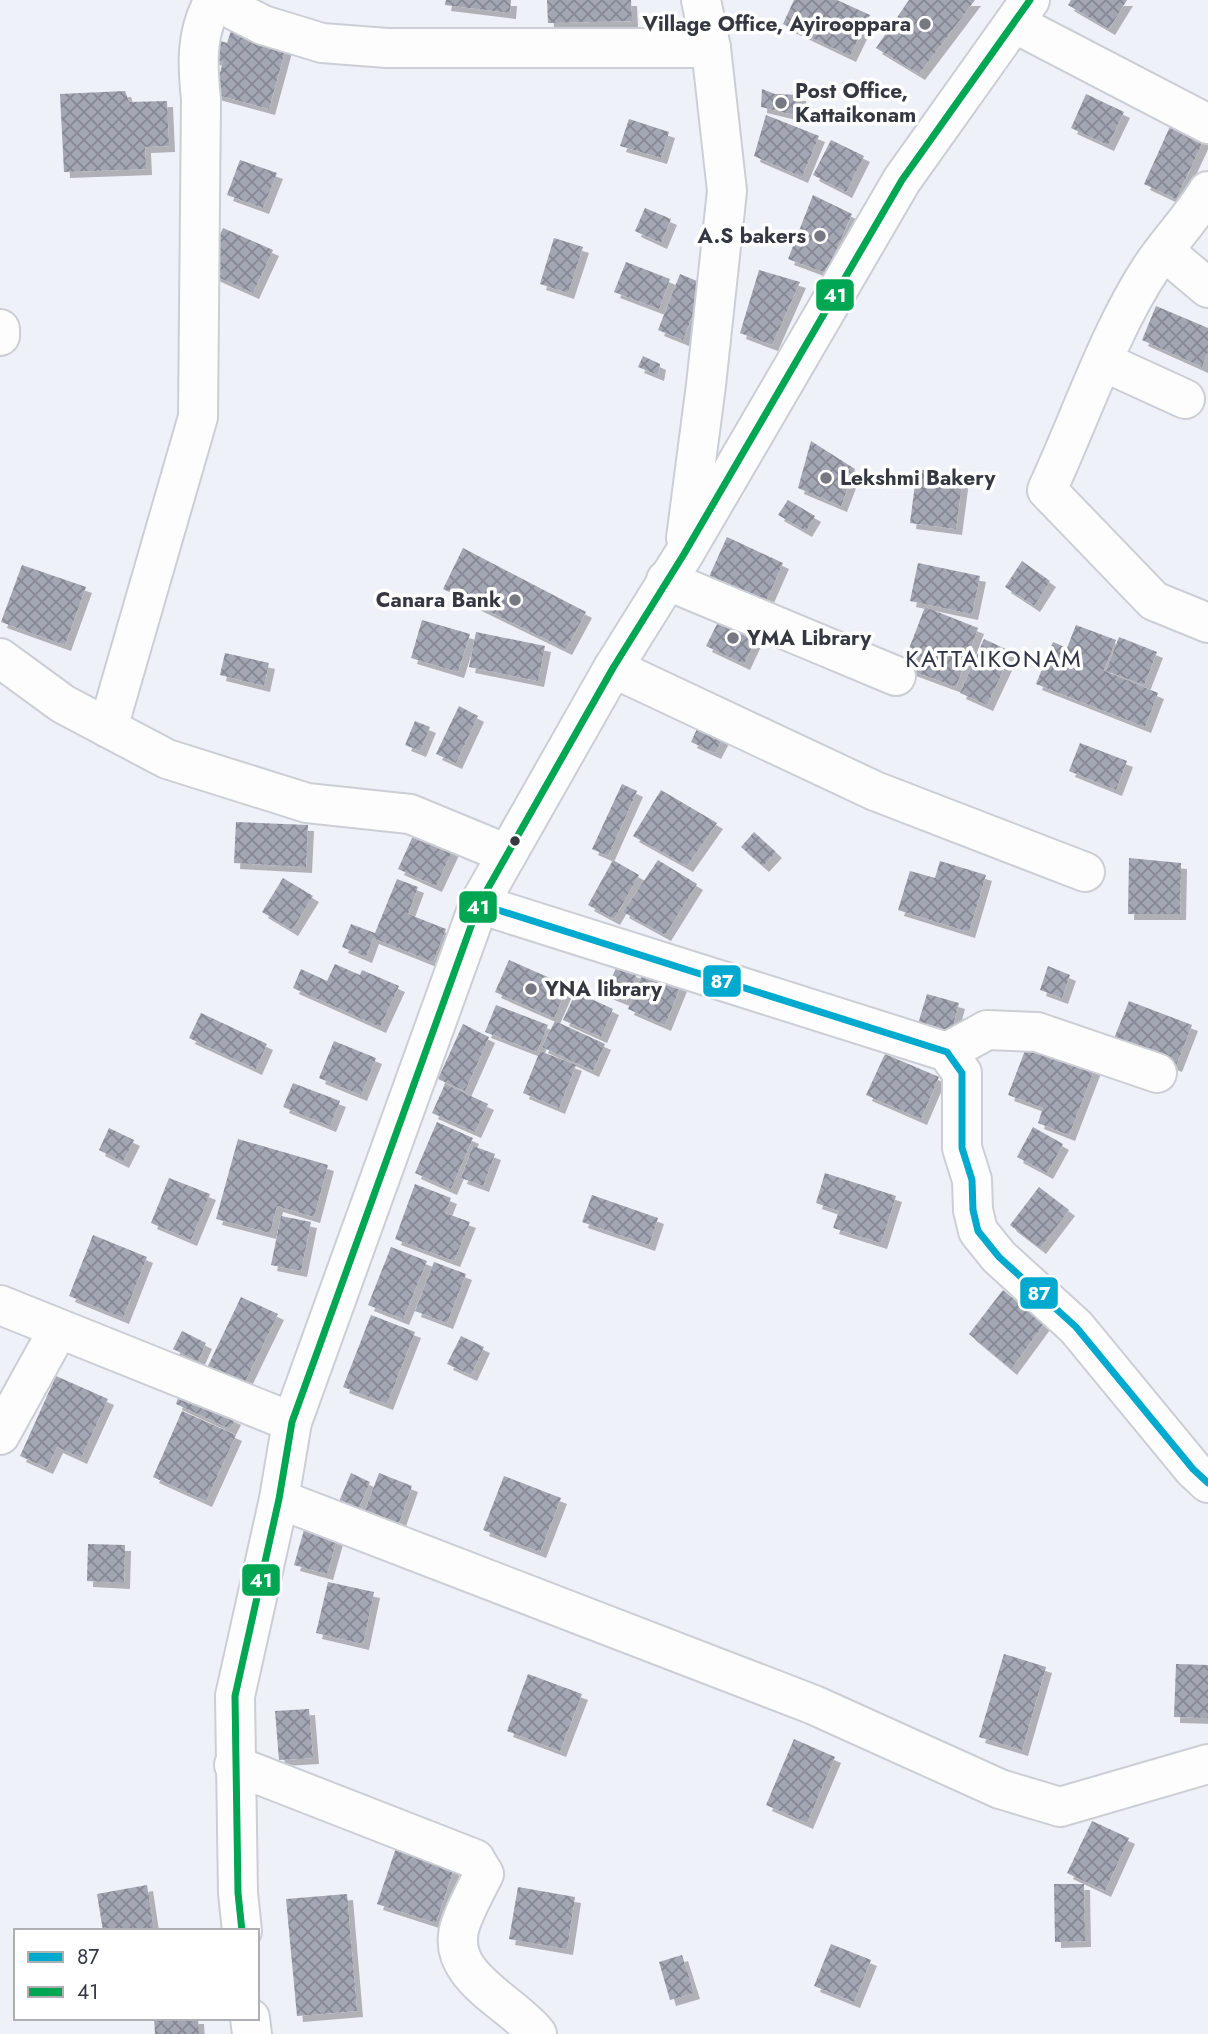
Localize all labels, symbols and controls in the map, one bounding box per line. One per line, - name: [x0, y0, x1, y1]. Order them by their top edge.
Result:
- place label: Village Office, Ayirooppara: [642, 9, 911, 39]
- marker: Village Office, Ayirooppara: [917, 16, 933, 32]
- place label: Post Office, Kattaikonam: [795, 76, 916, 130]
- marker: Post Office, Kattaikonam: [773, 95, 789, 111]
- place label: A.S bakers: [696, 221, 806, 251]
- marker: A.S bakers: [812, 228, 828, 244]
- line badge: 41: [815, 278, 855, 312]
- text: 41: [824, 282, 846, 309]
- place label: Lekshmi Bakery: [840, 463, 996, 493]
- marker: Lekshmi Bakery: [818, 470, 834, 486]
- place label: Canara Bank: [376, 585, 501, 615]
- marker: Canara Bank: [507, 592, 523, 608]
- place label: YMA Library: [746, 623, 872, 653]
- marker: YMA Library: [725, 630, 741, 646]
- district label: KATTAIKONAM: [905, 641, 1083, 676]
- unlabelled marker: [508, 834, 522, 848]
- line badge: 41: [458, 890, 498, 924]
- text: 41: [467, 894, 489, 921]
- line badge: 87: [702, 964, 742, 998]
- text: 87: [710, 968, 734, 995]
- place label: YNA library: [544, 974, 663, 1004]
- marker: YNA library: [523, 981, 539, 997]
- line badge: 87: [1019, 1276, 1059, 1310]
- text: 87: [1027, 1280, 1051, 1307]
- line badge: 41: [241, 1563, 281, 1597]
- text: 41: [250, 1567, 272, 1594]
- legend: [14, 1929, 259, 2020]
- text: 87: [77, 1942, 99, 1972]
- text: 41: [77, 1977, 99, 2007]

